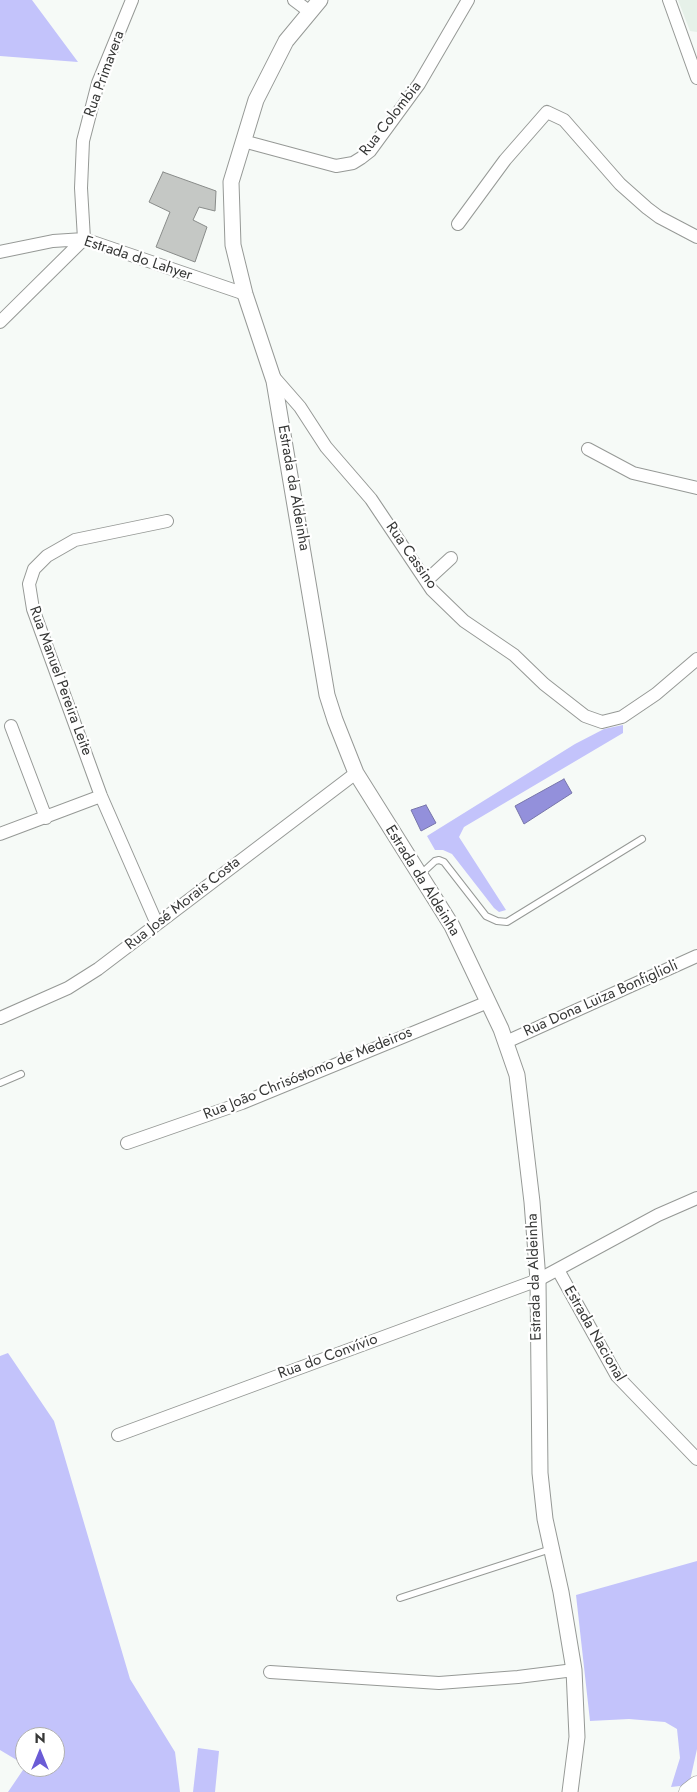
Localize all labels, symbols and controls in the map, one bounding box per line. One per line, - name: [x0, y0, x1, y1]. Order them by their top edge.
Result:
- street label: Rua Primavera: [81, 29, 129, 119]
- street label: Rua Colombia: [356, 78, 426, 160]
- street label: Estrada do Lahyer: [82, 233, 194, 285]
- street label: Estrada da Aldeinha: [273, 424, 313, 552]
- street label: Rua Cassino: [381, 519, 441, 593]
- street label: Rua Manuel Pereira Leite: [25, 604, 95, 758]
- street label: Estrada da Aldeinha: [381, 822, 463, 940]
- street label: Rua José Morais Costa: [122, 854, 244, 954]
- street label: Rua Dona Luiza Bonfiglioli: [521, 957, 681, 1041]
- street label: Rua João Chrisóstomo de Medeiros: [201, 1024, 415, 1124]
- street label: Estrada da Aldeinha: [524, 1213, 546, 1341]
- street label: Estrada Nacional: [559, 1283, 629, 1385]
- street label: Rua do Convívio: [276, 1331, 380, 1383]
- north arrow: [15, 1727, 65, 1777]
- text: N: [34, 1728, 46, 1748]

